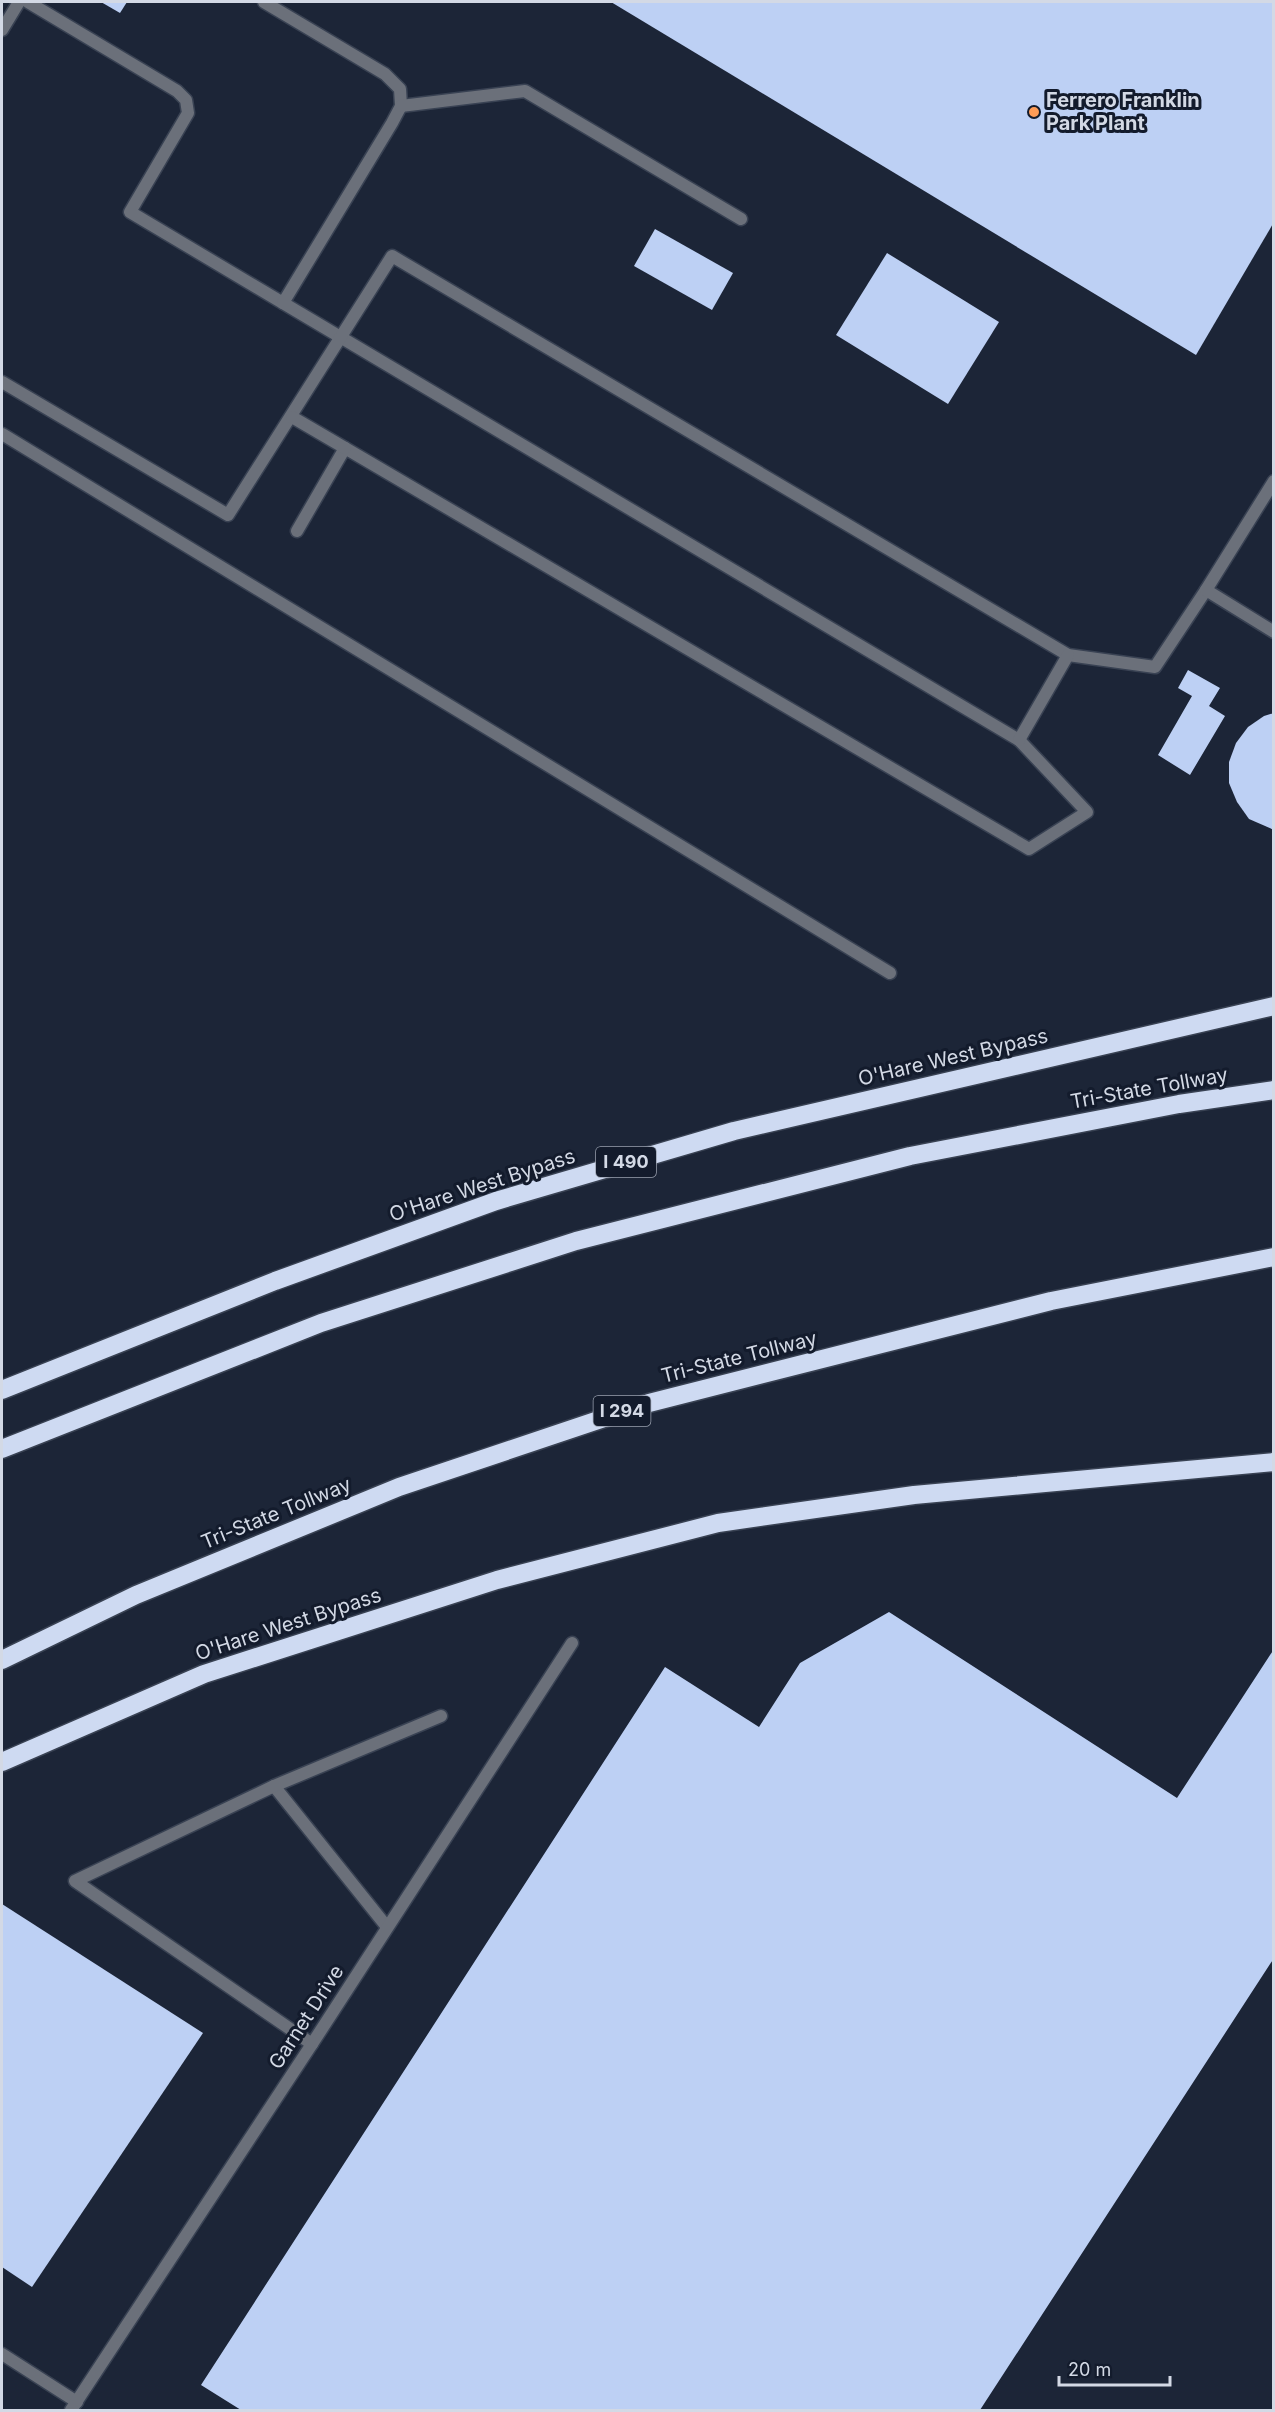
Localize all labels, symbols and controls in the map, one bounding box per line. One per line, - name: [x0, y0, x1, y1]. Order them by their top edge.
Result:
- place label: Ferrero Franklin Park Plant: [1046, 88, 1200, 135]
- marker: Ferrero Franklin Park Plant: [1027, 105, 1041, 119]
- street label: O'Hare West Bypass: [856, 1023, 1050, 1091]
- street label: Tri-State Tollway: [1068, 1062, 1230, 1114]
- street label: O'Hare West Bypass: [386, 1144, 578, 1226]
- road number: I 490: [596, 1147, 656, 1177]
- street label: Tri-State Tollway: [659, 1326, 819, 1388]
- road number: I 294: [594, 1396, 650, 1426]
- street label: Tri-State Tollway: [198, 1472, 354, 1554]
- street label: O'Hare West Bypass: [192, 1583, 384, 1665]
- street label: Garnet Drive: [263, 1960, 349, 2074]
- scale bar: [1059, 2349, 1170, 2387]
- text: 20 m: [1068, 2359, 1111, 2380]

